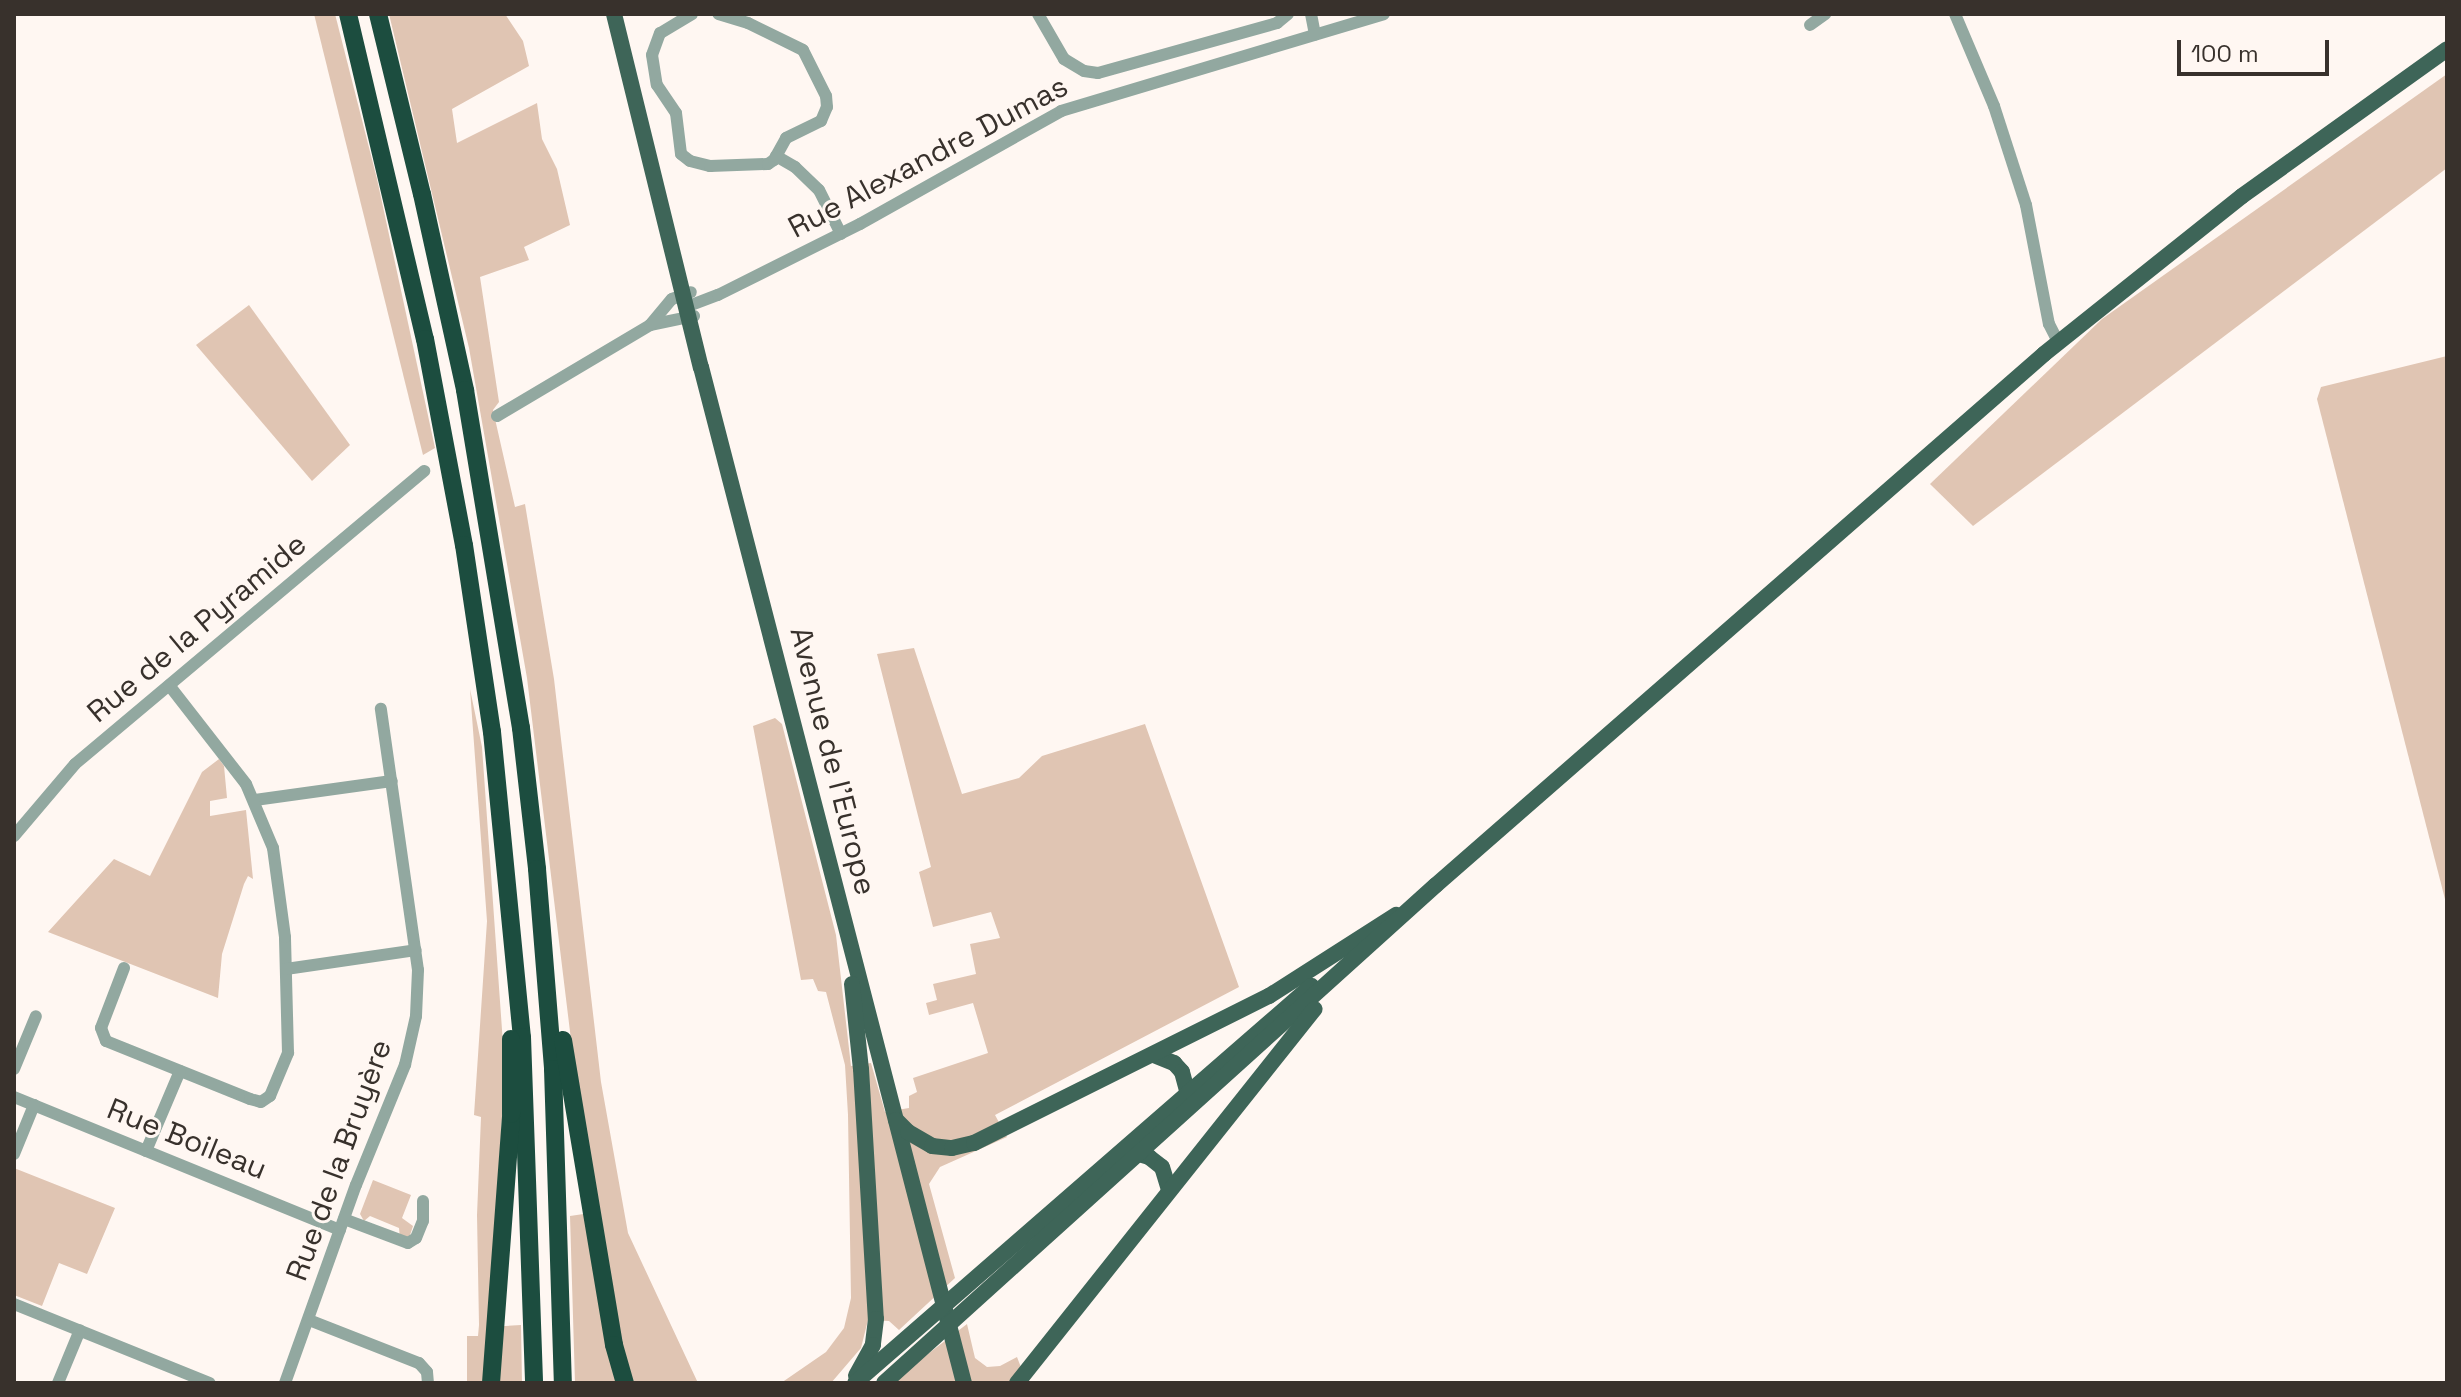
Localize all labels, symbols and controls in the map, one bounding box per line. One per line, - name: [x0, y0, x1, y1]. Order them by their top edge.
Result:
- scale bar: [2181, 24, 2333, 74]
- text: 100 m: [2191, 38, 2259, 69]
- street label: Rue Alexandre Dumas: [782, 68, 1074, 246]
- street label: Rue de la Pyramide: [80, 526, 314, 730]
- street label: Avenue de l'Europe: [782, 623, 884, 899]
- street label: Rue de la Bruyère: [279, 1034, 399, 1286]
- street label: Rue Boileau: [102, 1091, 272, 1187]

